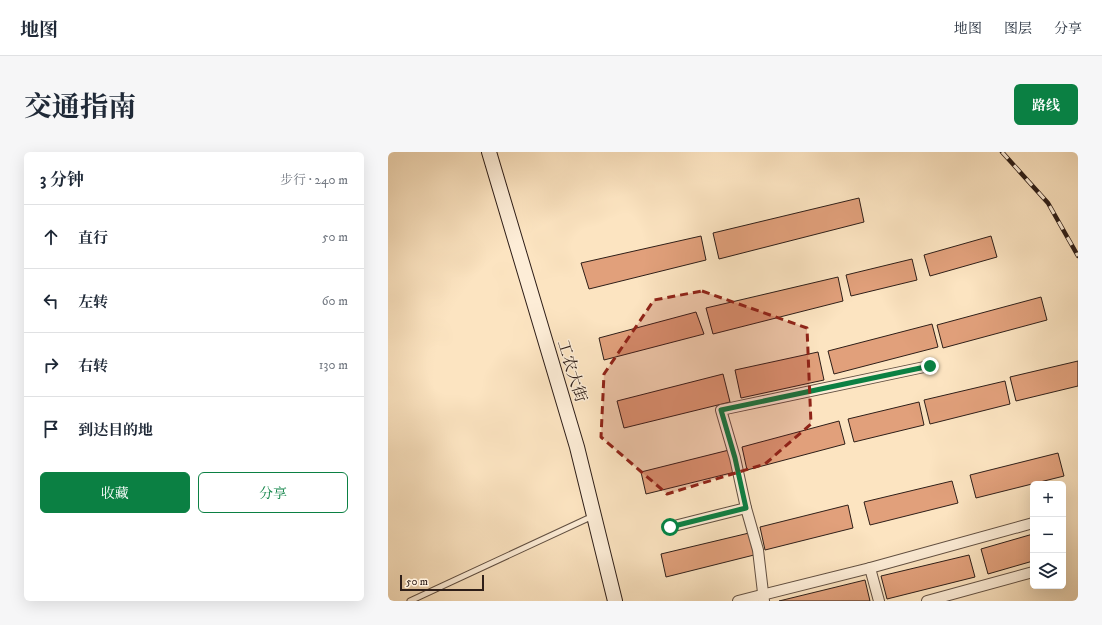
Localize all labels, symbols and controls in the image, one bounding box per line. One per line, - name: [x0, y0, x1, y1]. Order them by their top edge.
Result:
- text: 地图: [20, 19, 58, 42]
- text: 地图: [954, 20, 982, 38]
- text: 图层: [1004, 20, 1032, 38]
- text: 分享: [1054, 20, 1082, 38]
- button: 路线: [1014, 84, 1078, 125]
- text: 交通指南: [24, 90, 136, 125]
- text: 3 分钟: [40, 169, 84, 191]
- text: 步行 · 240 m: [280, 172, 348, 188]
- icon: ahead: [40, 226, 62, 248]
- text: 直行: [78, 229, 108, 248]
- text: 50 m: [322, 229, 348, 245]
- icon: left: [40, 290, 62, 312]
- text: 左转: [78, 293, 108, 312]
- text: 60 m: [322, 293, 348, 309]
- street label: 工农大街: [553, 337, 591, 405]
- icon: right: [40, 354, 62, 376]
- text: 右转: [78, 357, 108, 376]
- text: 130 m: [319, 357, 348, 373]
- route end: [921, 357, 939, 375]
- icon: arrive: [40, 418, 62, 440]
- text: 到达目的地: [78, 421, 153, 440]
- button: 收藏: [40, 472, 190, 513]
- button: 分享: [198, 472, 348, 513]
- map controls: [1030, 481, 1066, 589]
- button: +: [1030, 481, 1066, 517]
- button: −: [1030, 517, 1066, 553]
- route start: [661, 518, 679, 536]
- button: layers: [1030, 553, 1066, 589]
- scale bar: [400, 573, 484, 592]
- text: 50 m: [406, 575, 428, 589]

